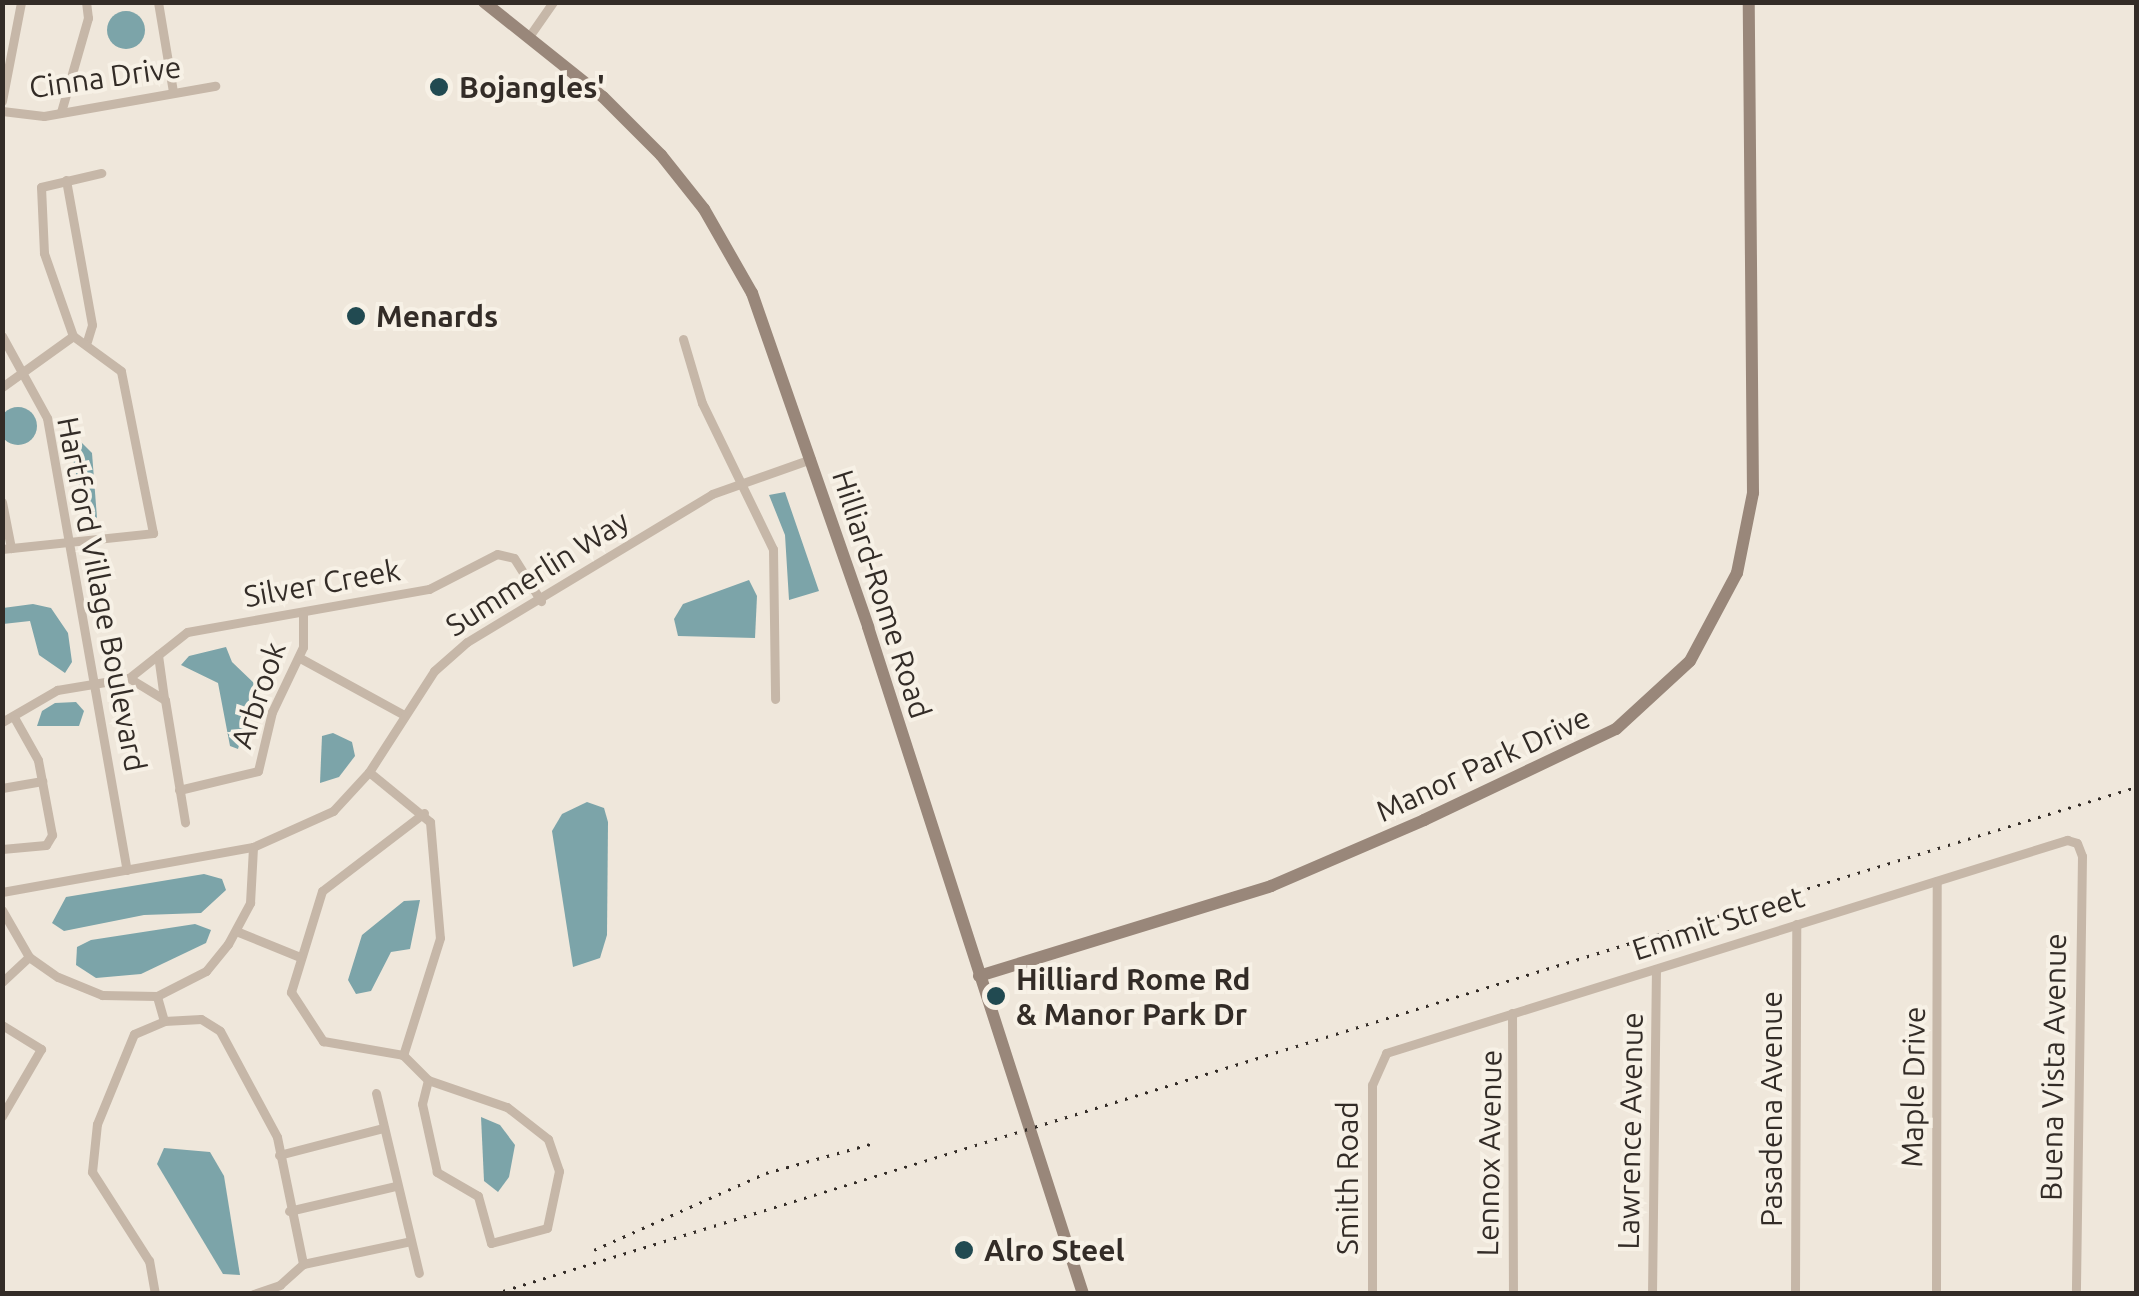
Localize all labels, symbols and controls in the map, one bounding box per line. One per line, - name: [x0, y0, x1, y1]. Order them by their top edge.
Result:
- street label: Cinna Drive: [27, 49, 183, 105]
- place label: Bojangles': [459, 69, 605, 105]
- marker: Bojangles': [428, 76, 450, 98]
- place label: Menards: [376, 298, 498, 334]
- marker: Menards: [345, 305, 367, 327]
- street label: Hartford Village Boulevard: [50, 414, 154, 774]
- street label: Hilliard-Rome Road: [825, 465, 939, 723]
- street label: Summerlin Way: [439, 502, 635, 644]
- street label: Silver Creek: [241, 552, 403, 614]
- street label: Arbrook: [223, 637, 293, 753]
- street label: Manor Park Drive: [1370, 699, 1596, 829]
- street label: Emmit Street: [1628, 878, 1808, 968]
- street label: Buena Vista Avenue: [2033, 933, 2073, 1201]
- place label: Hilliard Rome Rd & Manor Park Dr: [1016, 961, 1251, 1032]
- marker: Hilliard Rome Rd & Manor Park Dr: [985, 985, 1007, 1007]
- street label: Pasadena Avenue: [1753, 991, 1789, 1227]
- street label: Maple Drive: [1894, 1006, 1932, 1168]
- street label: Lawrence Avenue: [1610, 1012, 1650, 1250]
- street label: Lennox Avenue: [1469, 1049, 1509, 1257]
- street label: Smith Road: [1329, 1101, 1365, 1255]
- place label: Alro Steel: [984, 1232, 1125, 1268]
- marker: Alro Steel: [953, 1239, 975, 1261]

